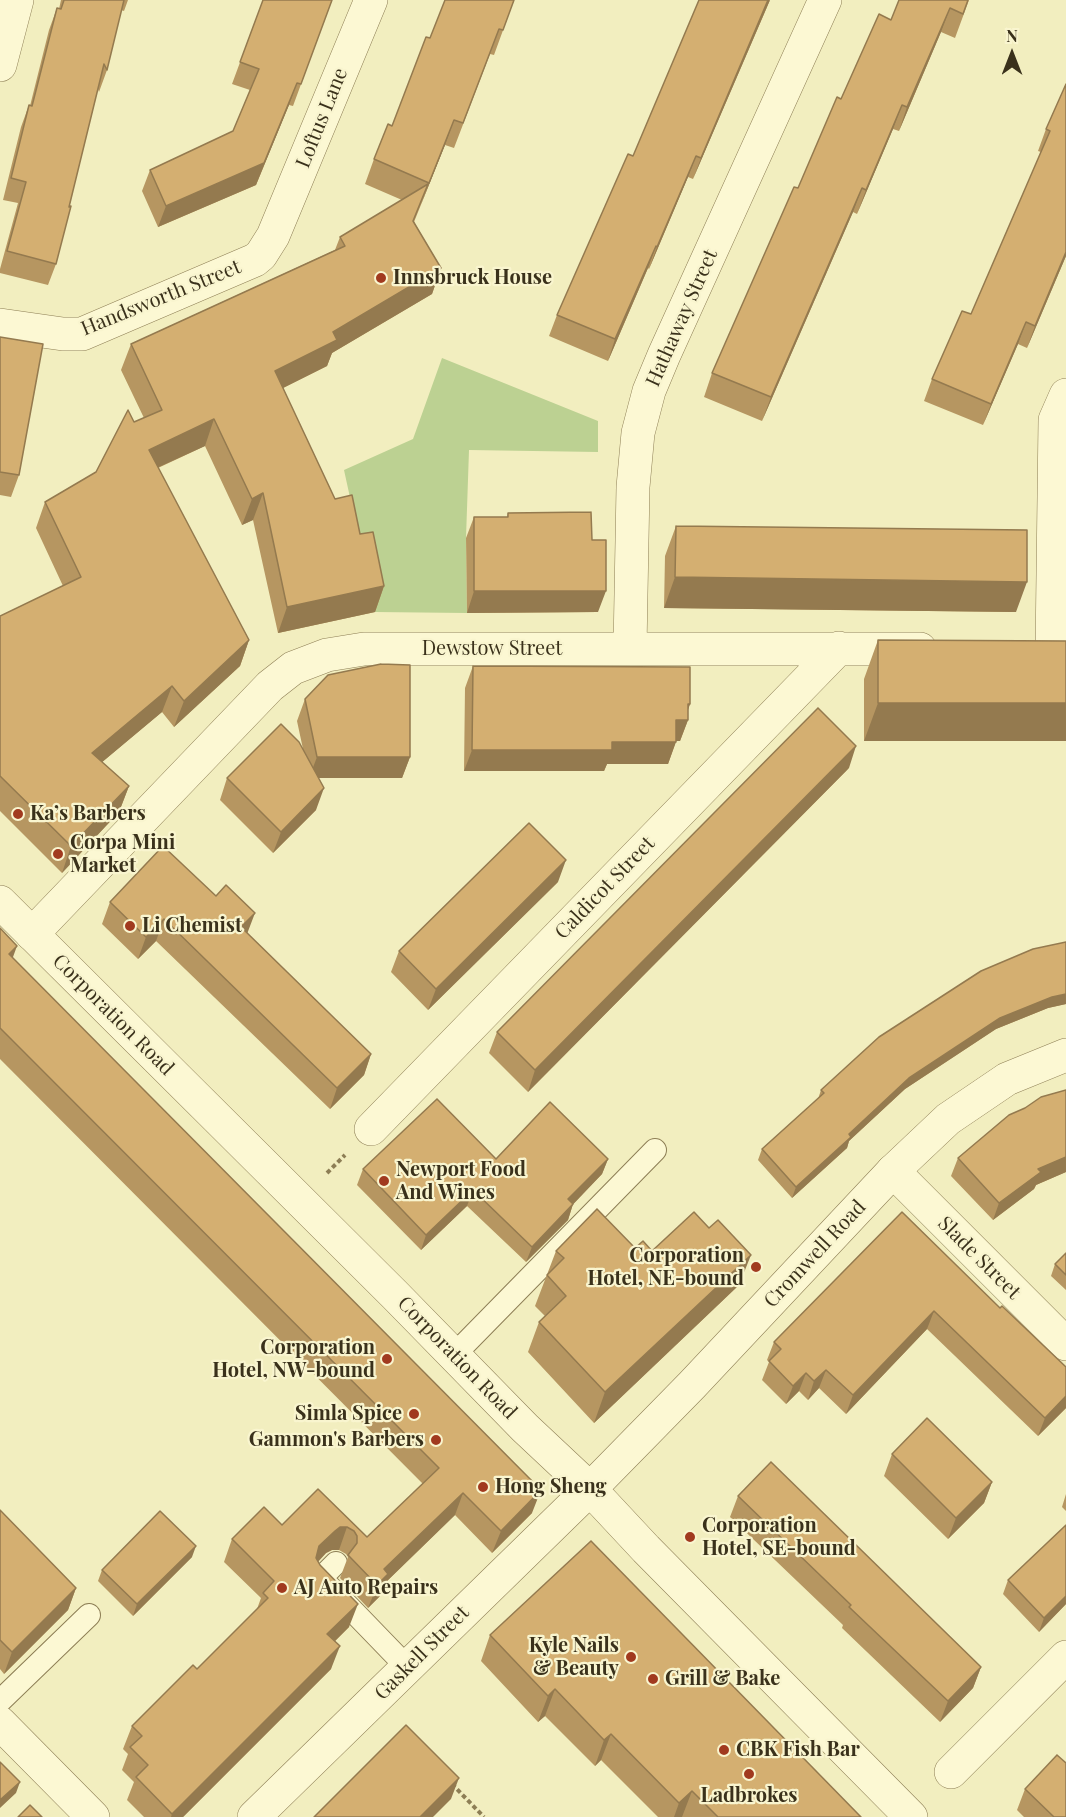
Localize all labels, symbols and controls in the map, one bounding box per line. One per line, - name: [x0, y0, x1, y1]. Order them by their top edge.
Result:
- north arrow: [982, 24, 1042, 84]
- text: N: [1006, 25, 1018, 46]
- street label: Loftus Lane: [291, 64, 353, 172]
- street label: Hathaway Street: [641, 246, 723, 390]
- street label: Handsworth Street: [78, 255, 244, 341]
- place label: Innsbruck House: [393, 266, 552, 290]
- marker: Innsbruck House: [374, 271, 388, 285]
- street label: Dewstow Street: [422, 637, 562, 661]
- place label: Ka’s Barbers: [30, 802, 146, 826]
- marker: Ka’s Barbers: [11, 807, 25, 821]
- place label: Corpa Mini Market: [70, 831, 175, 878]
- street label: Caldicot Street: [550, 832, 660, 944]
- marker: Corpa Mini Market: [51, 847, 65, 861]
- place label: Li Chemist: [142, 914, 242, 938]
- marker: Li Chemist: [123, 919, 137, 933]
- street label: Corporation Road: [47, 949, 179, 1081]
- place label: Newport Food And Wines: [396, 1158, 526, 1205]
- marker: Newport Food And Wines: [377, 1174, 391, 1188]
- street label: Cromwell Road: [759, 1195, 871, 1313]
- street label: Slade Street: [933, 1212, 1025, 1304]
- place label: Corporation Hotel, NE-bound: [588, 1244, 744, 1291]
- marker: Corporation Hotel, NE-bound: [749, 1260, 763, 1274]
- street label: Corporation Road: [392, 1292, 522, 1424]
- place label: Corporation Hotel, NW-bound: [212, 1336, 375, 1383]
- marker: Corporation Hotel, NW-bound: [380, 1352, 394, 1366]
- place label: Simla Spice: [295, 1402, 402, 1426]
- marker: Simla Spice: [407, 1407, 421, 1421]
- place label: Gammon's Barbers: [249, 1428, 424, 1452]
- marker: Gammon's Barbers: [429, 1433, 443, 1447]
- place label: Hong Sheng: [495, 1475, 607, 1499]
- marker: Hong Sheng: [476, 1480, 490, 1494]
- place label: Corporation Hotel, SE-bound: [702, 1514, 856, 1561]
- marker: Corporation Hotel, SE-bound: [683, 1530, 697, 1544]
- place label: AJ Auto Repairs: [294, 1576, 438, 1600]
- marker: AJ Auto Repairs: [275, 1581, 289, 1595]
- street label: Gaskell Street: [370, 1601, 474, 1705]
- place label: Kyle Nails & Beauty: [529, 1634, 619, 1681]
- marker: Kyle Nails & Beauty: [624, 1650, 638, 1664]
- place label: Grill & Bake: [665, 1667, 780, 1691]
- marker: Grill & Bake: [646, 1672, 660, 1686]
- place label: CBK Fish Bar: [736, 1738, 860, 1762]
- marker: CBK Fish Bar: [717, 1743, 731, 1757]
- marker: Ladbrokes: [742, 1767, 756, 1781]
- place label: Ladbrokes: [701, 1784, 797, 1808]

